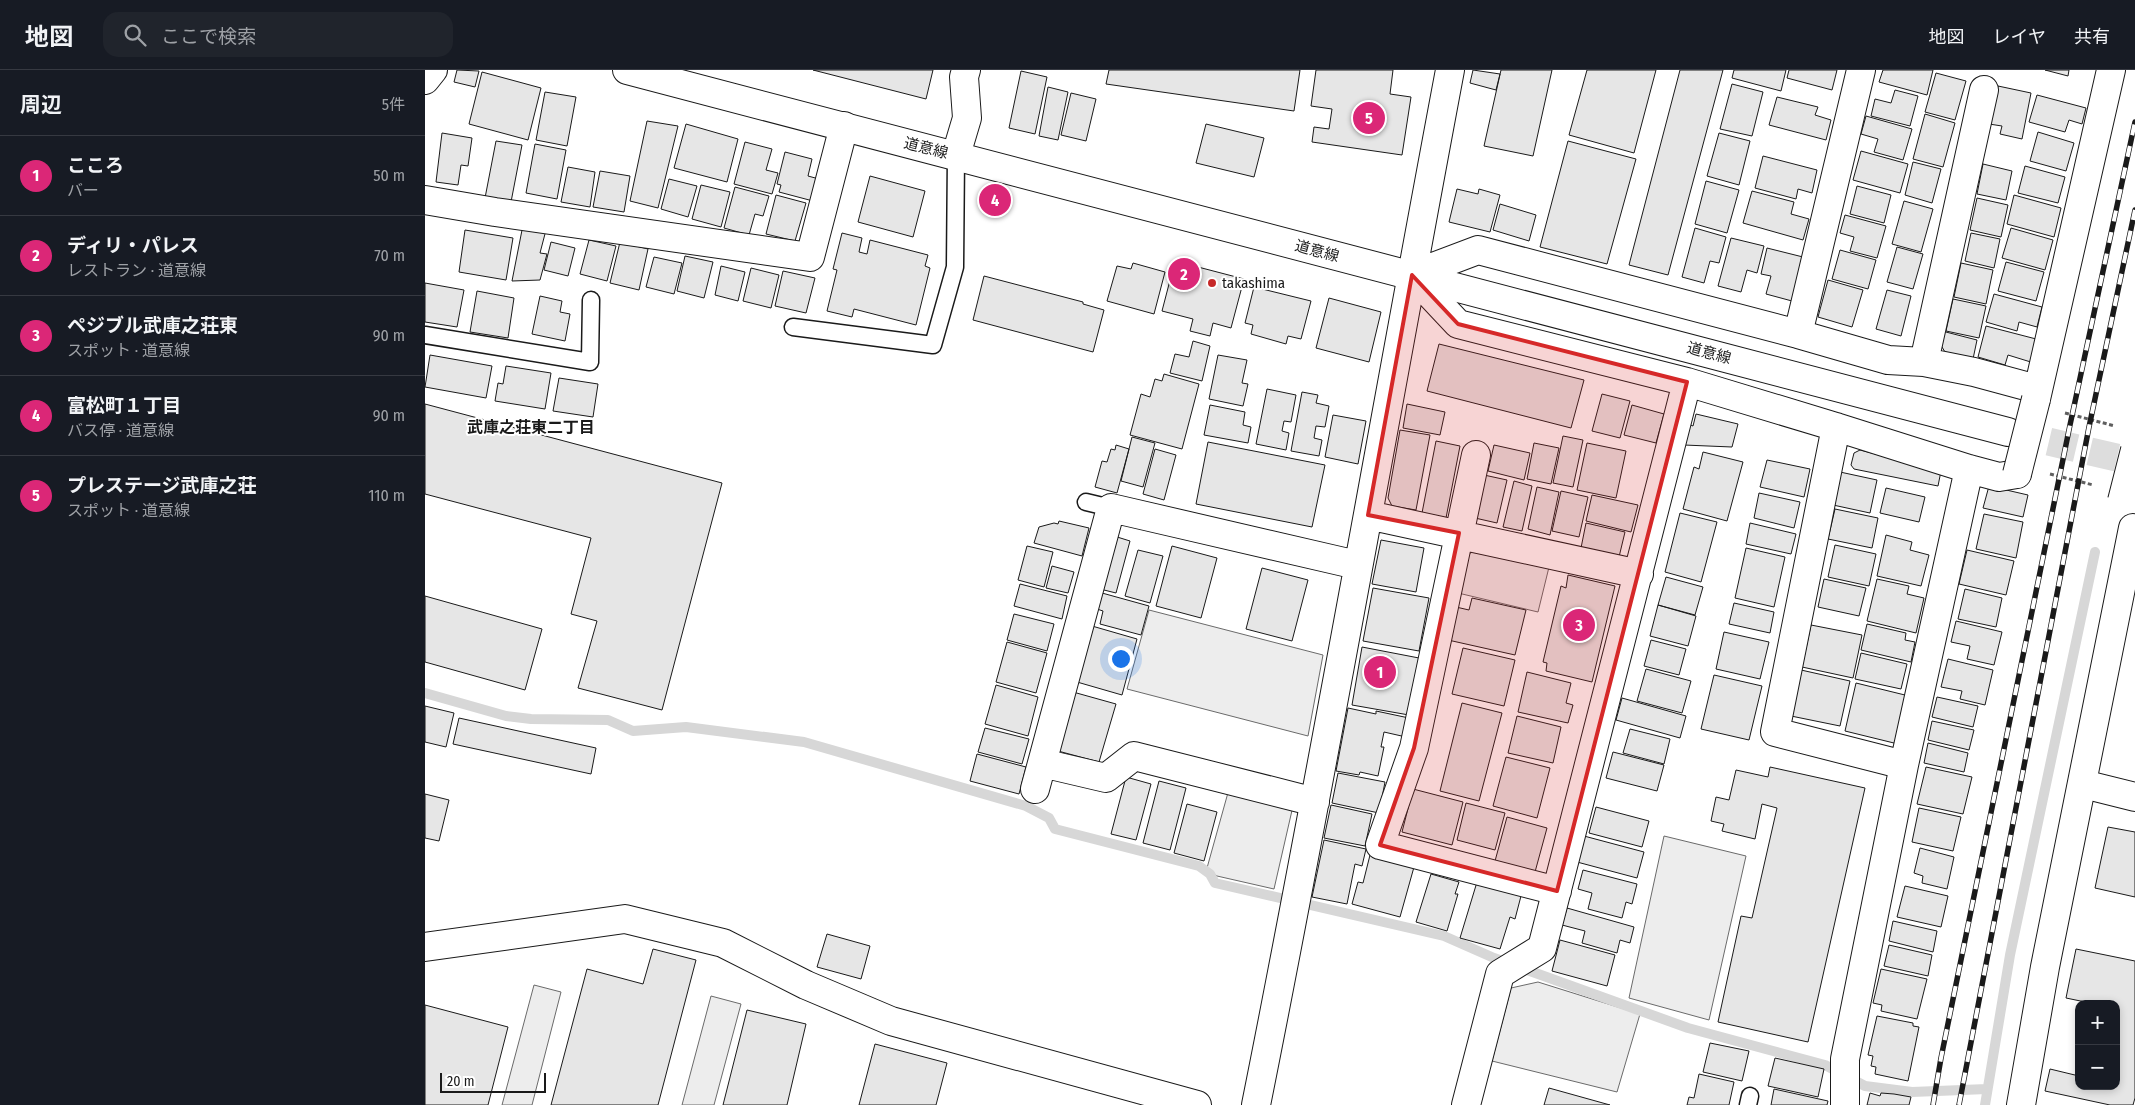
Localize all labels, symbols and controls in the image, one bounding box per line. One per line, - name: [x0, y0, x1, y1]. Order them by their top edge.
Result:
- search box: [103, 12, 453, 57]
- icon: search: [121, 21, 149, 49]
- text: 地図: [25, 23, 73, 51]
- text: ここで検索: [161, 25, 256, 48]
- text: 地図: [1929, 26, 1965, 48]
- text: レイヤ: [1993, 26, 2046, 48]
- text: 共有: [2074, 26, 2110, 48]
- text: 周辺: [20, 92, 62, 118]
- text: 5件: [382, 95, 405, 114]
- pin: 5: [1353, 99, 1385, 137]
- street label: 道意線: [902, 134, 950, 162]
- text: こころ: [67, 154, 124, 177]
- text: 1: [33, 166, 39, 185]
- text: 50 m: [373, 166, 405, 185]
- text: バー: [67, 181, 99, 200]
- pin: 4: [979, 181, 1011, 219]
- text: ディリ・パレス: [67, 234, 199, 257]
- street label: 道意線: [1293, 236, 1341, 266]
- text: 2: [32, 246, 40, 265]
- text: 70 m: [374, 246, 405, 265]
- pin: 2: [1168, 255, 1200, 293]
- text: レストラン · 道意線: [67, 261, 206, 280]
- place label: takashima: [1222, 274, 1285, 292]
- marker: takashima: [1206, 277, 1218, 289]
- text: ペジブル武庫之荘東: [67, 314, 238, 337]
- text: 3: [32, 326, 40, 345]
- text: 90 m: [373, 326, 405, 345]
- street label: 道意線: [1685, 338, 1733, 368]
- text: スポット · 道意線: [67, 341, 190, 360]
- text: 富松町１丁目: [67, 394, 181, 417]
- text: 4: [32, 406, 40, 425]
- text: 90 m: [373, 406, 405, 425]
- district label: 武庫之荘東二丁目: [467, 418, 595, 437]
- text: バス停 · 道意線: [67, 421, 174, 440]
- text: プレステージ武庫之荘: [67, 474, 257, 497]
- text: 5: [32, 486, 40, 505]
- text: 110 m: [368, 486, 405, 505]
- text: スポット · 道意線: [67, 501, 190, 520]
- pin: 3: [1563, 606, 1595, 644]
- your location: [1108, 646, 1134, 672]
- pin: 1: [1364, 653, 1396, 691]
- map controls: [2075, 1000, 2120, 1090]
- button: +: [2075, 1000, 2120, 1045]
- button: −: [2075, 1045, 2120, 1090]
- scale bar: [440, 1070, 546, 1093]
- text: 20 m: [447, 1073, 475, 1090]

